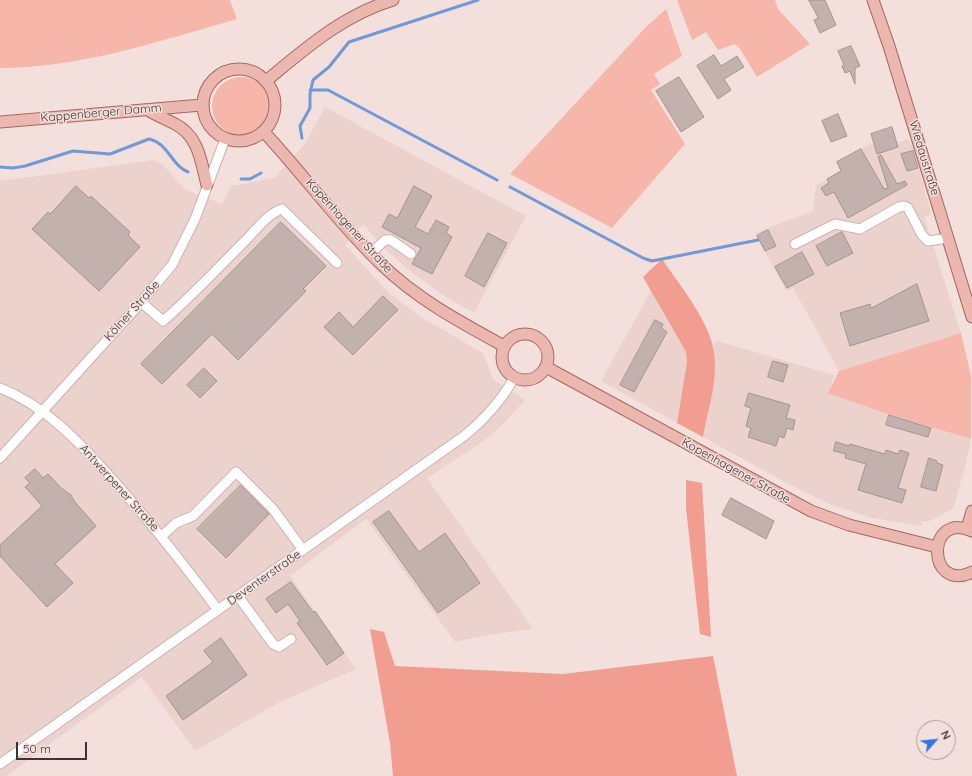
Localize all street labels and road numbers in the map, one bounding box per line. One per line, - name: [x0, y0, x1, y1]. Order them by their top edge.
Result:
- street label: Kappenberger Damm: [40, 101, 162, 125]
- street label: Wiedaustraße: [906, 119, 942, 197]
- street label: Kopenhagener Straße: [303, 176, 395, 276]
- street label: Kölner Straße: [101, 278, 163, 344]
- street label: Kopenhagener Straße: [679, 435, 793, 507]
- street label: Antwerpener Straße: [76, 442, 162, 534]
- street label: Deventerstraße: [225, 547, 303, 609]

